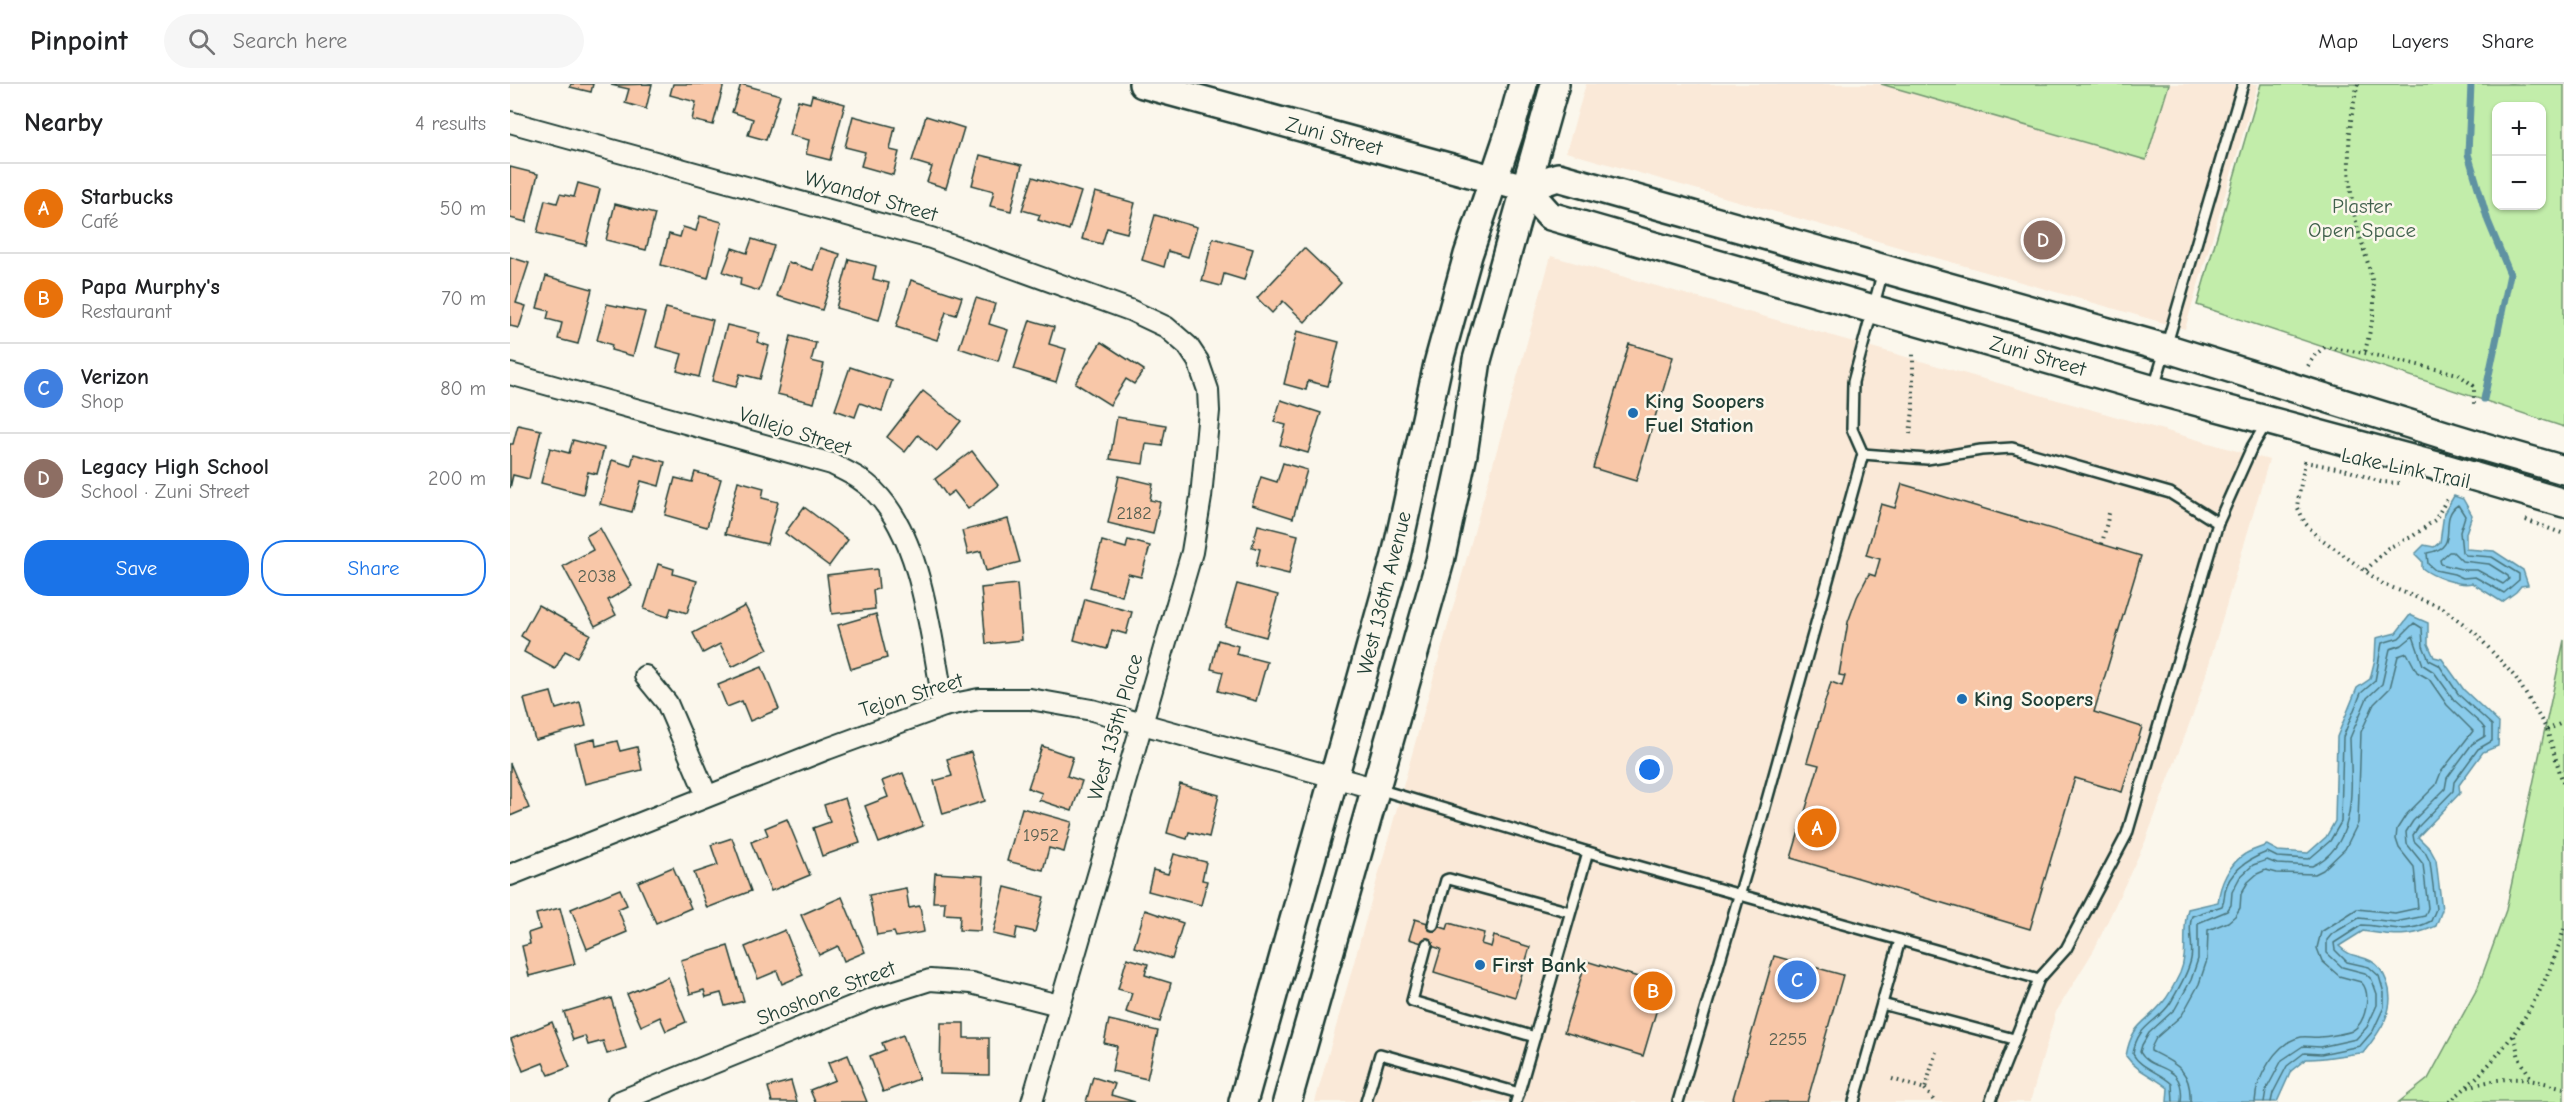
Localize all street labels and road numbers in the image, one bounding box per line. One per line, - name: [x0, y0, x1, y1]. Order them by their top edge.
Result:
- street label: Zuni Street: [1283, 112, 1386, 161]
- street label: Wyandot Street: [802, 166, 941, 227]
- street label: Zuni Street: [1987, 331, 2090, 381]
- street label: Vallejo Street: [736, 402, 855, 461]
- street label: Lake Link Trail: [2339, 443, 2473, 493]
- street label: West 136th Avenue: [1352, 509, 1416, 677]
- street label: West 135th Place: [1083, 651, 1147, 803]
- street label: Tejon Street: [856, 668, 967, 722]
- street label: Shoshone Street: [753, 955, 900, 1030]

